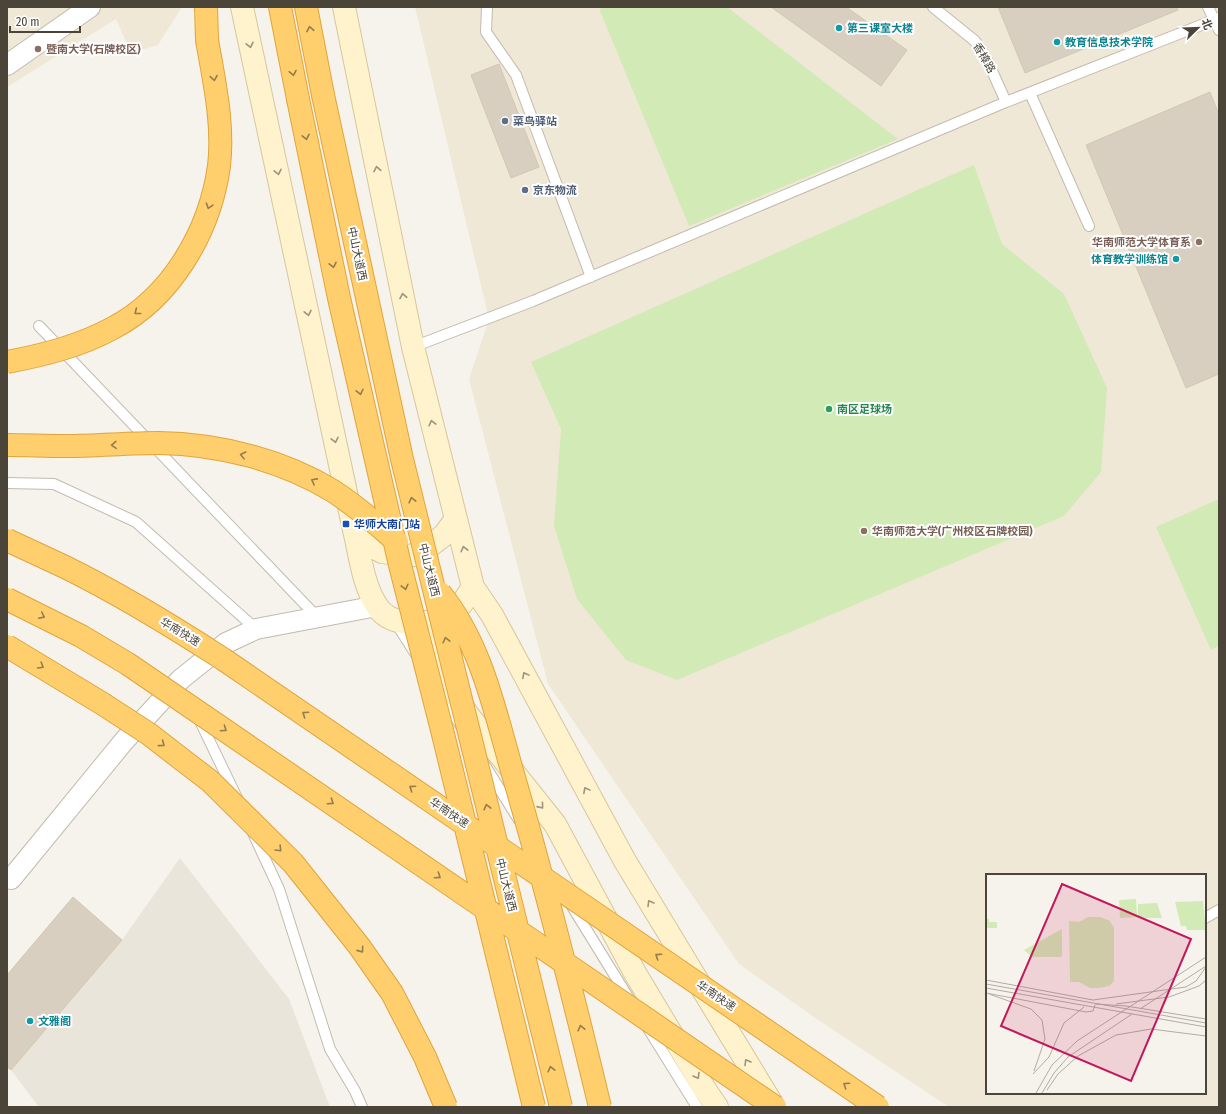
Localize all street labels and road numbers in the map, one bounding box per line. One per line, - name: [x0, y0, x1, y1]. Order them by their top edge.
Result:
- street label: 香樟路: [970, 40, 998, 76]
- street label: 中山大道西: [345, 226, 369, 282]
- street label: 中山大道西: [416, 542, 442, 598]
- street label: 华南快速: [158, 615, 202, 649]
- street label: 华南快速: [427, 795, 471, 831]
- street label: 中山大道西: [493, 857, 519, 913]
- street label: 华南快速: [694, 978, 738, 1014]

